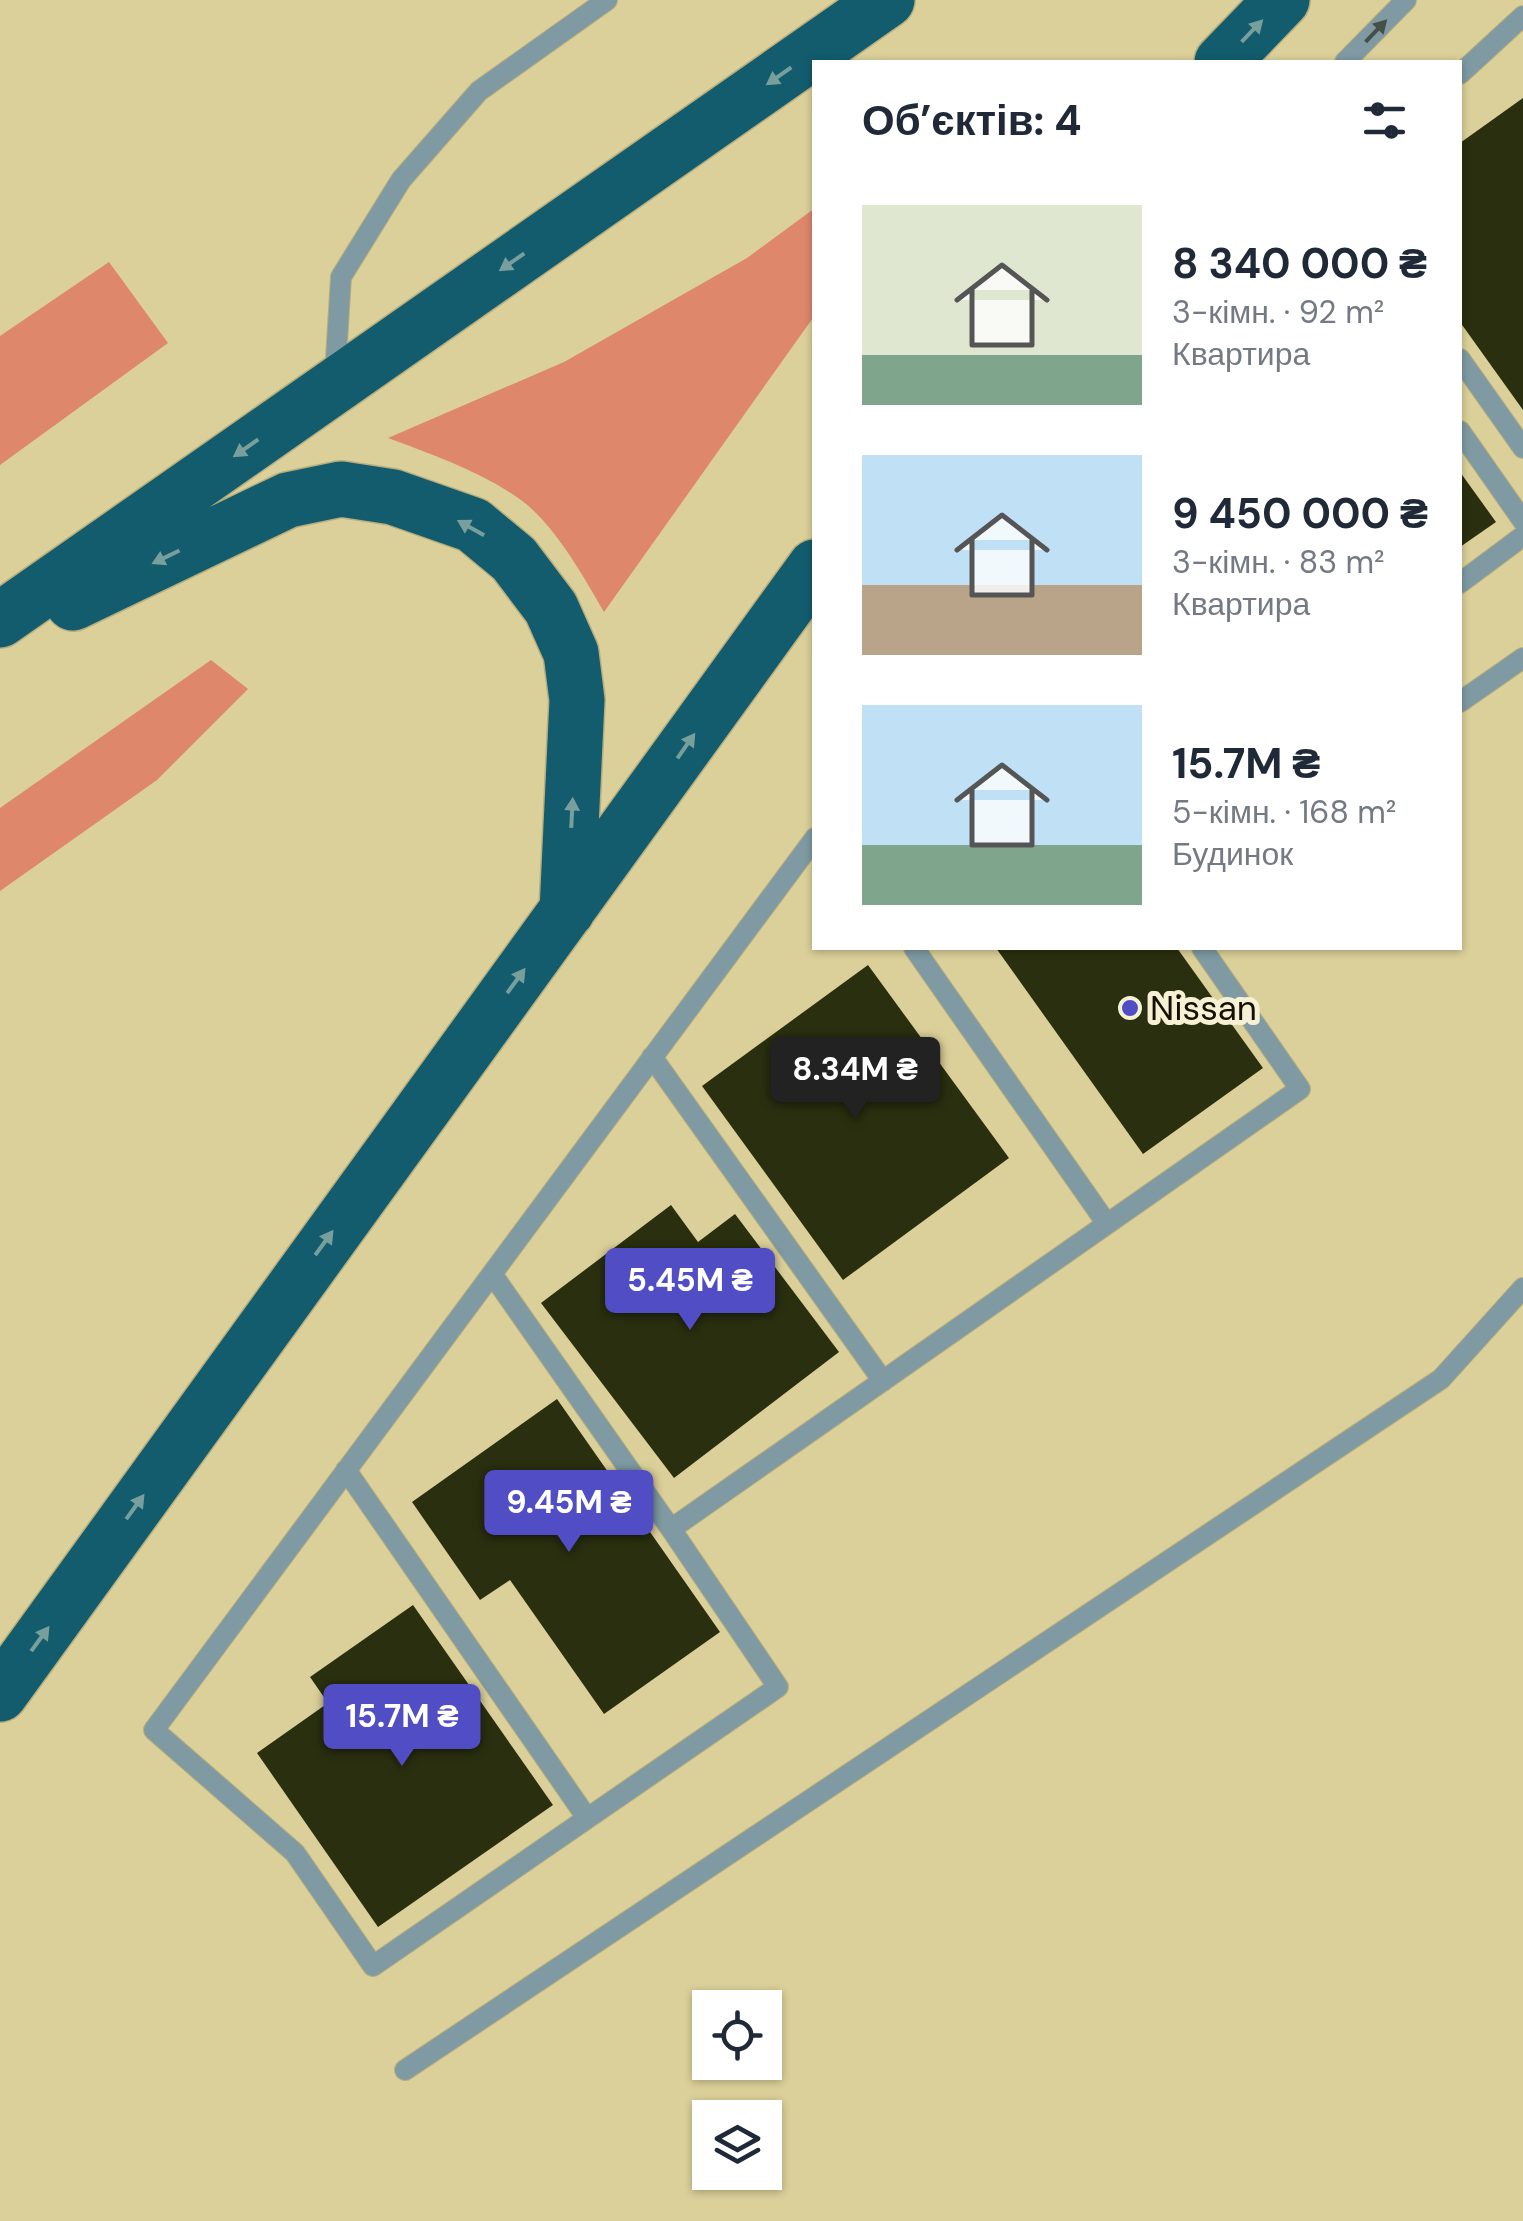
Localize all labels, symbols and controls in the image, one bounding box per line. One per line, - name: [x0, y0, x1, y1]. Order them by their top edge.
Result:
- one-way arrow: [1239, 19, 1263, 43]
- one-way arrow: [1363, 20, 1387, 44]
- one-way arrow: [765, 66, 792, 85]
- text: Об’єктів: 4: [862, 93, 1081, 148]
- icon: filters: [1357, 93, 1412, 148]
- text: 8 340 000 ₴: [1172, 236, 1427, 291]
- icon: home: [942, 245, 1062, 365]
- one-way arrow: [499, 252, 526, 271]
- text: 3-кімн. · 92 m²: [1172, 291, 1384, 333]
- text: Квартира: [1172, 333, 1310, 375]
- one-way arrow: [233, 438, 259, 457]
- text: 9 450 000 ₴: [1172, 486, 1428, 541]
- icon: home: [942, 495, 1062, 615]
- one-way arrow: [457, 519, 485, 537]
- text: 3-кімн. · 83 m²: [1172, 541, 1385, 583]
- one-way arrow: [152, 548, 181, 565]
- text: Квартира: [1172, 583, 1310, 625]
- one-way arrow: [676, 733, 695, 760]
- text: 15.7M ₴: [1172, 736, 1320, 791]
- icon: home: [942, 745, 1062, 865]
- text: 5-кімн. · 168 m²: [1172, 791, 1396, 833]
- one-way arrow: [564, 797, 580, 829]
- text: Будинок: [1172, 833, 1293, 875]
- one-way arrow: [506, 968, 525, 994]
- place label: Nissan: [1150, 985, 1257, 1031]
- marker: Nissan: [1119, 997, 1141, 1019]
- pin: 8.34M ₴: [763, 1037, 947, 1122]
- text: 8.34M ₴: [792, 1048, 918, 1090]
- one-way arrow: [314, 1230, 333, 1256]
- pin: 5.45M ₴: [598, 1248, 782, 1333]
- text: 5.45M ₴: [627, 1259, 753, 1301]
- pin: 9.45M ₴: [477, 1470, 661, 1555]
- text: 9.45M ₴: [506, 1481, 632, 1523]
- one-way arrow: [124, 1494, 144, 1520]
- one-way arrow: [30, 1626, 49, 1652]
- pin: 15.7M ₴: [310, 1684, 494, 1769]
- text: 15.7M ₴: [345, 1695, 459, 1737]
- map controls: [692, 1990, 782, 2190]
- button: locate: [692, 1990, 782, 2080]
- button: layers: [692, 2100, 782, 2190]

